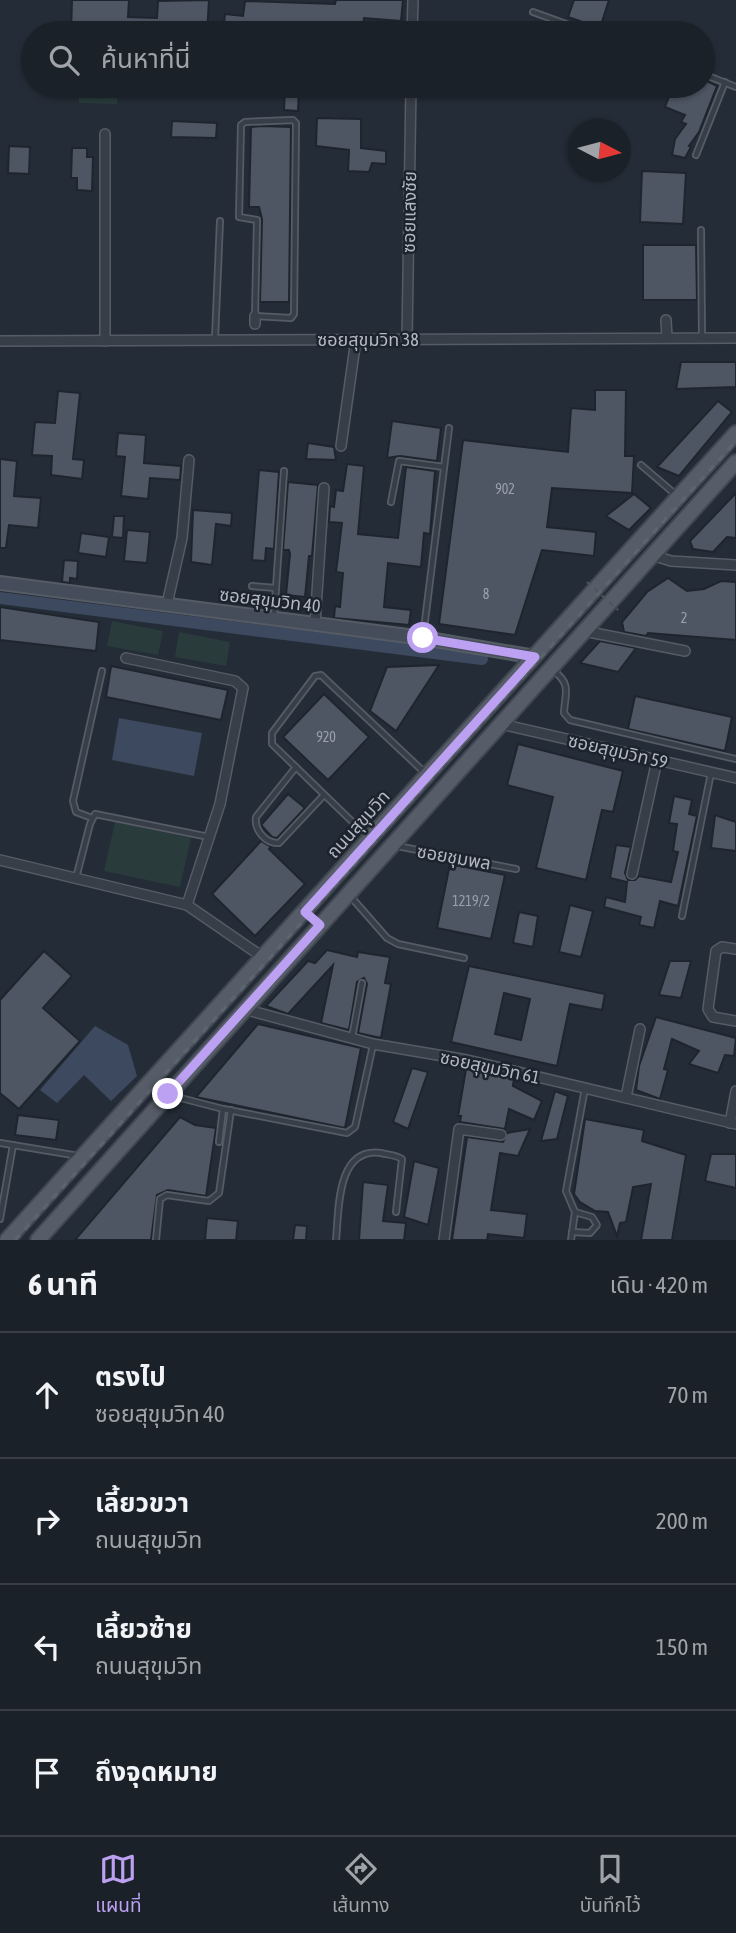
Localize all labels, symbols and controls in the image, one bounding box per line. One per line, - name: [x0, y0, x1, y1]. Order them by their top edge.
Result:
- search box: [21, 21, 715, 98]
- icon: search: [45, 41, 83, 79]
- text: ค้นหาที่นี่: [101, 44, 191, 74]
- north arrow: [568, 119, 631, 182]
- street label: ซอยแสงชัย: [398, 171, 420, 253]
- street label: ซอยสุขุมวิท 38: [317, 329, 419, 351]
- house number: 902: [495, 481, 515, 497]
- street label: ซอยสุขุมวิท 40: [218, 583, 322, 618]
- house number: 8: [483, 586, 490, 602]
- house number: 2: [681, 610, 687, 626]
- route start: [407, 622, 438, 653]
- house number: 920: [316, 729, 336, 745]
- street label: ซอยสุขุมวิท 59: [566, 729, 670, 774]
- street label: ถนนสุขุมวิท: [322, 786, 395, 863]
- street label: ซอยชุมพล: [415, 840, 493, 875]
- house number: 1219/2: [452, 893, 490, 909]
- street label: ซอยสุขุมวิท 61: [438, 1046, 542, 1089]
- route end: [152, 1078, 183, 1109]
- text: 6 นาที: [28, 1267, 98, 1301]
- text: เดิน · 420 m: [610, 1272, 708, 1298]
- text: ตรงไป: [95, 1362, 166, 1392]
- icon: ahead: [28, 1376, 66, 1414]
- text: 70 m: [667, 1382, 708, 1408]
- text: ซอยสุขุมวิท 40: [95, 1401, 225, 1427]
- text: เลี้ยวขวา: [95, 1488, 189, 1518]
- icon: right: [28, 1502, 66, 1540]
- text: 200 m: [656, 1508, 708, 1534]
- text: ถนนสุขุมวิท: [95, 1527, 202, 1553]
- text: เลี้ยวซ้าย: [95, 1614, 192, 1644]
- icon: left: [28, 1628, 66, 1666]
- text: 150 m: [656, 1634, 708, 1660]
- text: ถนนสุขุมวิท: [95, 1653, 202, 1679]
- icon: arrive: [28, 1754, 66, 1792]
- text: ถึงจุดหมาย: [95, 1757, 218, 1787]
- tab: แผนที่: [95, 1850, 142, 1921]
- tab: เส้นทาง: [332, 1850, 389, 1921]
- tab: บันทึกไว้: [580, 1850, 641, 1921]

